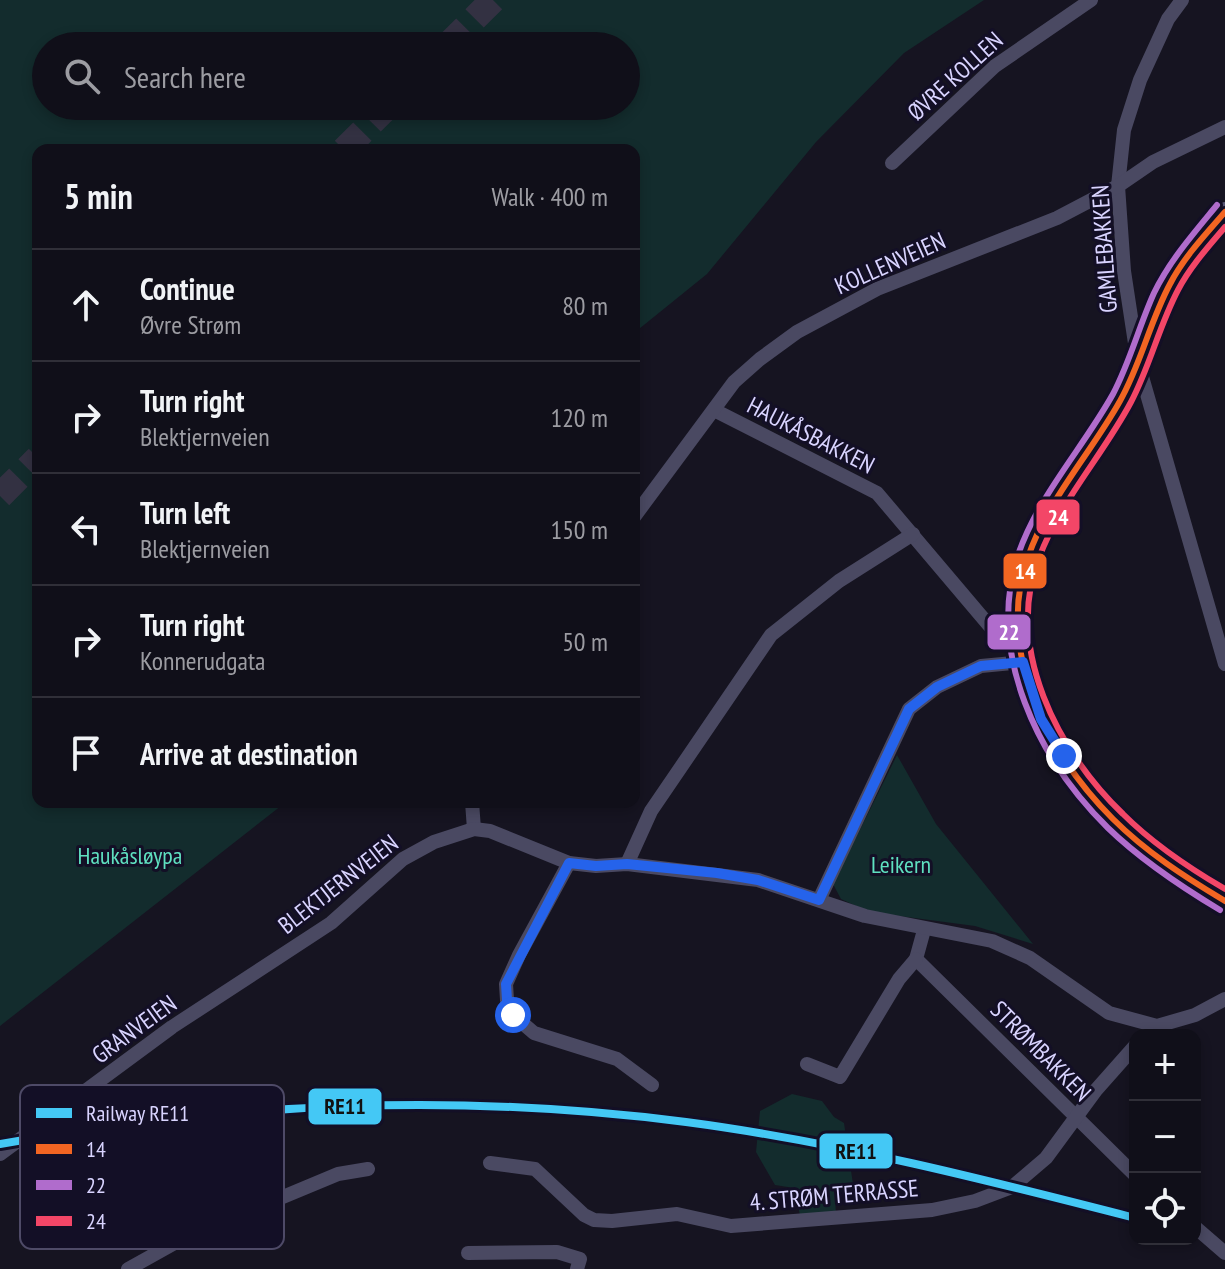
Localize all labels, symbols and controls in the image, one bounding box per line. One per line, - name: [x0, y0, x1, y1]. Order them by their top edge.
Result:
- street label: ØVRE KOLLEN: [901, 25, 1009, 127]
- search box: [32, 32, 640, 120]
- icon: search: [60, 54, 104, 98]
- text: Search here: [124, 57, 246, 96]
- text: 5 min: [64, 174, 133, 218]
- text: Walk · 400 m: [491, 180, 608, 213]
- street label: GAMLEBAKKEN: [1084, 184, 1124, 314]
- street label: KOLLENVEIEN: [830, 225, 950, 301]
- text: Continue: [140, 269, 235, 308]
- icon: ahead: [64, 283, 108, 327]
- text: 80 m: [562, 289, 608, 322]
- text: Øvre Strøm: [140, 308, 241, 341]
- text: Turn right: [140, 381, 244, 420]
- street label: HAUKÅSBAKKEN: [742, 390, 880, 480]
- icon: right: [64, 395, 108, 439]
- text: 120 m: [550, 401, 608, 434]
- text: Blektjernveien: [140, 420, 270, 453]
- text: Turn left: [140, 493, 230, 532]
- line badge: 24: [1035, 498, 1081, 536]
- text: 24: [1047, 503, 1069, 531]
- icon: left: [64, 507, 108, 551]
- text: 150 m: [550, 513, 608, 546]
- text: Blektjernveien: [140, 532, 270, 565]
- line badge: 14: [1002, 552, 1048, 590]
- text: 14: [1014, 557, 1036, 585]
- text: Turn right: [140, 605, 244, 644]
- line badge: 22: [986, 613, 1032, 651]
- text: 22: [998, 618, 1020, 646]
- icon: right: [64, 619, 108, 663]
- text: 50 m: [562, 625, 608, 658]
- text: Konnerudgata: [140, 644, 265, 677]
- icon: arrive: [64, 731, 108, 775]
- text: Arrive at destination: [140, 734, 358, 773]
- route end: [1046, 738, 1082, 774]
- street label: BLEKTJERNVEIEN: [272, 827, 404, 941]
- park label: Haukåsløypa: [78, 840, 182, 871]
- park label: Leikern: [871, 849, 931, 880]
- street label: GRANVEIEN: [86, 988, 182, 1070]
- street label: STRØMBAKKEN: [984, 994, 1098, 1108]
- route start: [495, 997, 531, 1033]
- map controls: [1129, 1029, 1201, 1245]
- button: +: [1129, 1029, 1201, 1101]
- legend: [20, 1085, 284, 1249]
- line badge: RE11: [307, 1087, 383, 1126]
- text: RE11: [324, 1092, 366, 1120]
- text: Railway RE11: [86, 1099, 189, 1127]
- button: −: [1129, 1101, 1201, 1173]
- line badge: RE11: [818, 1132, 894, 1170]
- text: 14: [86, 1135, 106, 1163]
- text: RE11: [835, 1137, 877, 1165]
- text: 22: [86, 1171, 106, 1199]
- street label: 4. STRØM TERRASSE: [748, 1172, 920, 1218]
- button: locate: [1129, 1173, 1201, 1245]
- text: 24: [86, 1207, 106, 1235]

